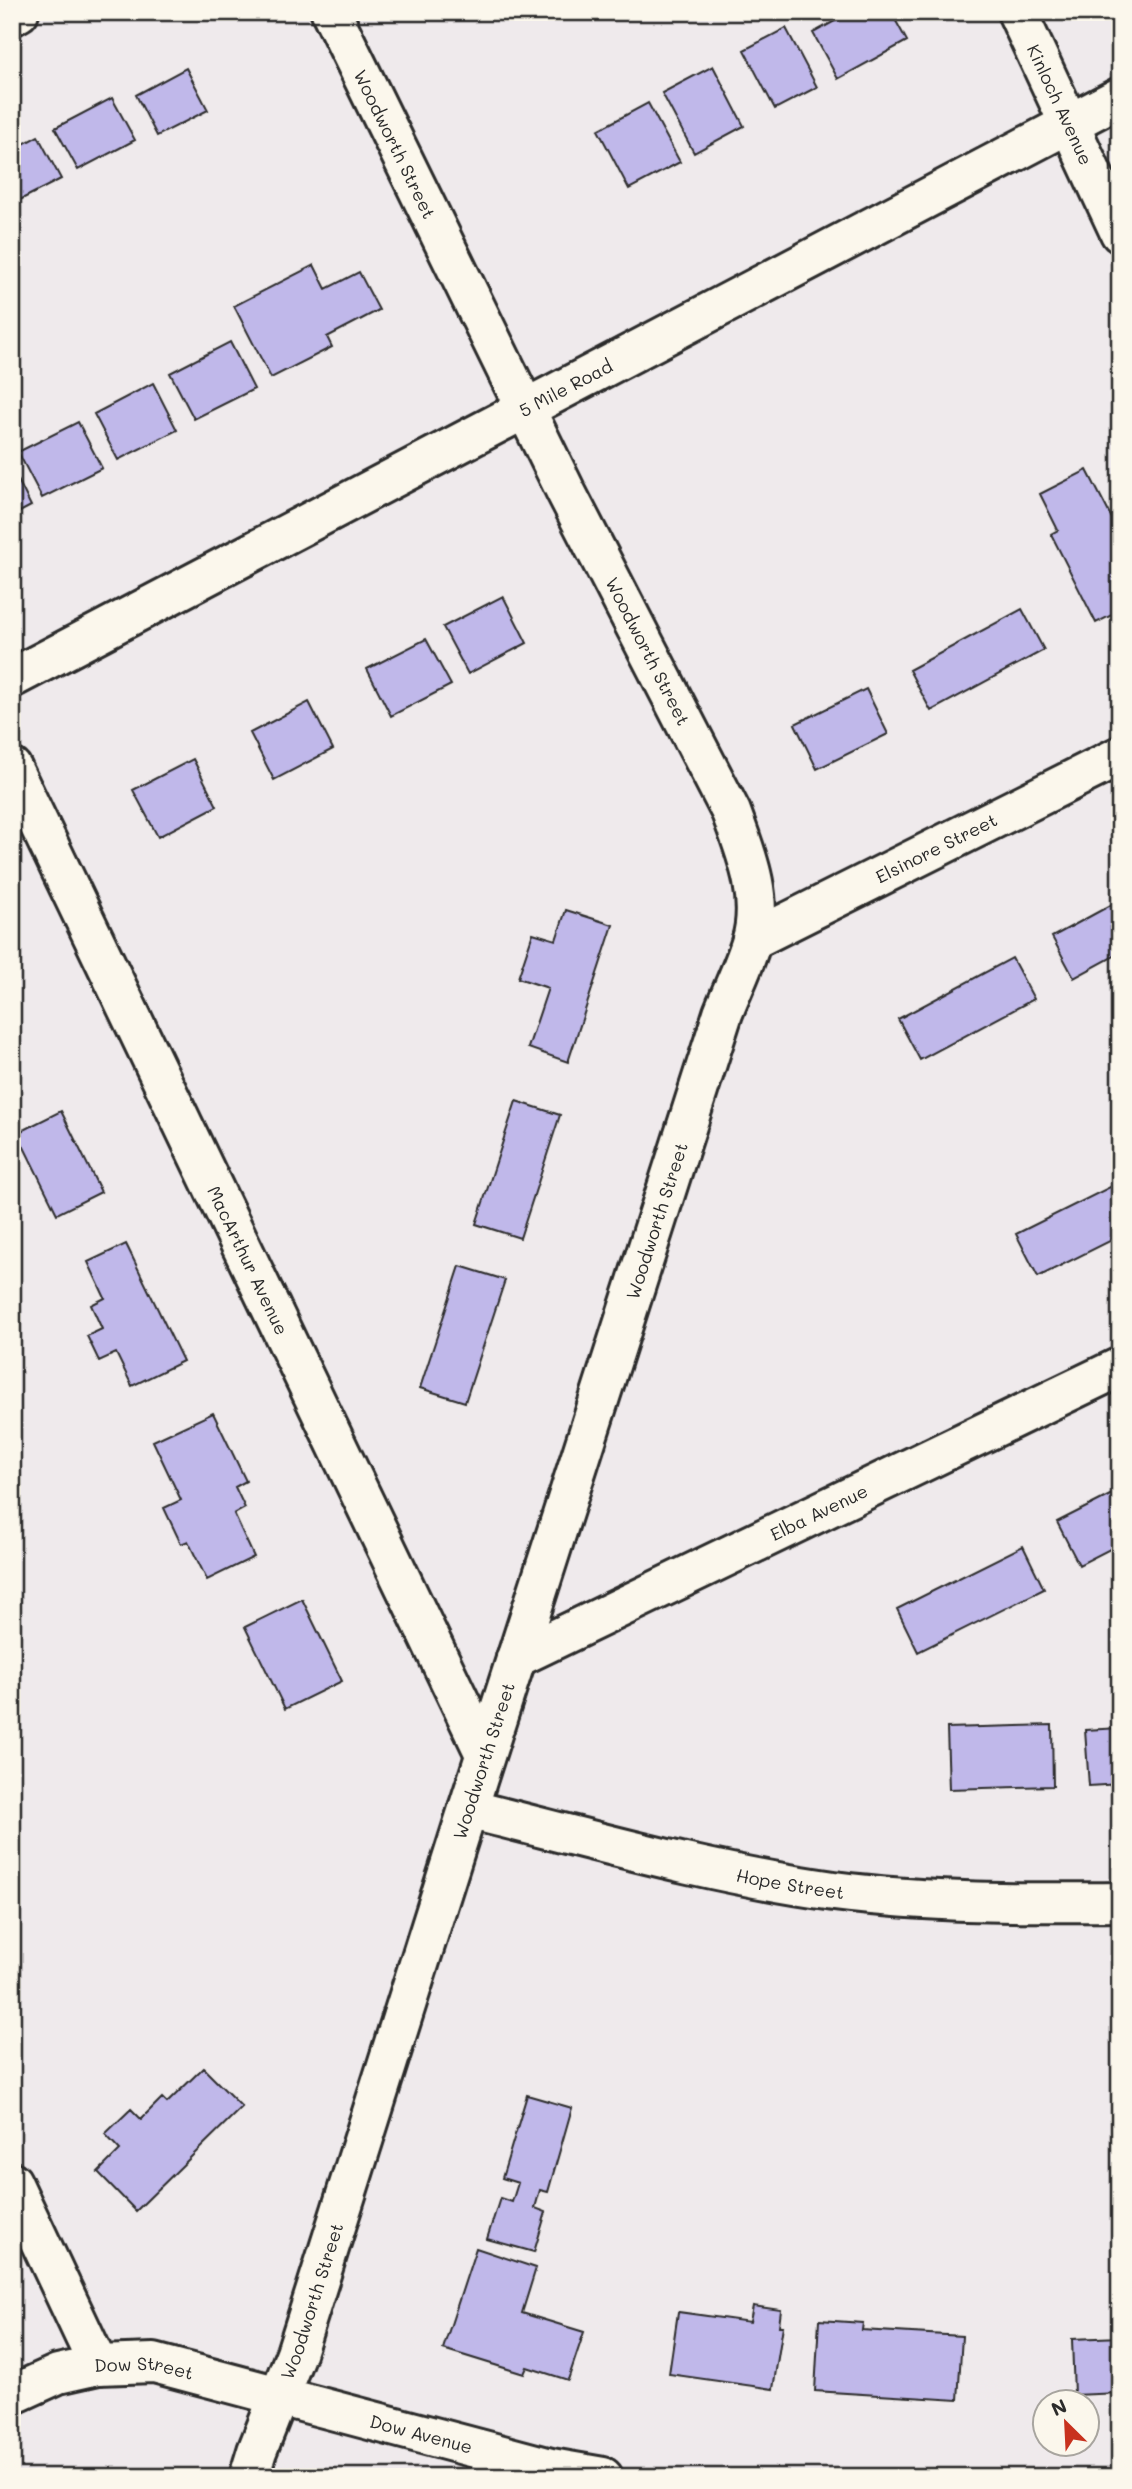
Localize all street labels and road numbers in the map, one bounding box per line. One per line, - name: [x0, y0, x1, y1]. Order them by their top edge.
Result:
- street label: Kinloch Avenue: [1022, 40, 1099, 169]
- street label: Woodworth Street: [348, 65, 442, 223]
- street label: 5 Mile Road: [515, 353, 616, 422]
- street label: Woodworth Street: [600, 573, 696, 729]
- street label: Elsinore Street: [871, 807, 1001, 888]
- street label: Woodworth Street: [620, 1139, 693, 1302]
- street label: MacArthur Avenue: [202, 1182, 294, 1339]
- street label: Elba Avenue: [766, 1478, 872, 1546]
- street label: Woodworth Street: [447, 1679, 520, 1842]
- street label: Hope Street: [734, 1863, 846, 1904]
- street label: Woodworth Street: [275, 2220, 348, 2383]
- street label: Dow Street: [94, 2351, 196, 2385]
- street label: Dow Avenue: [367, 2409, 475, 2459]

